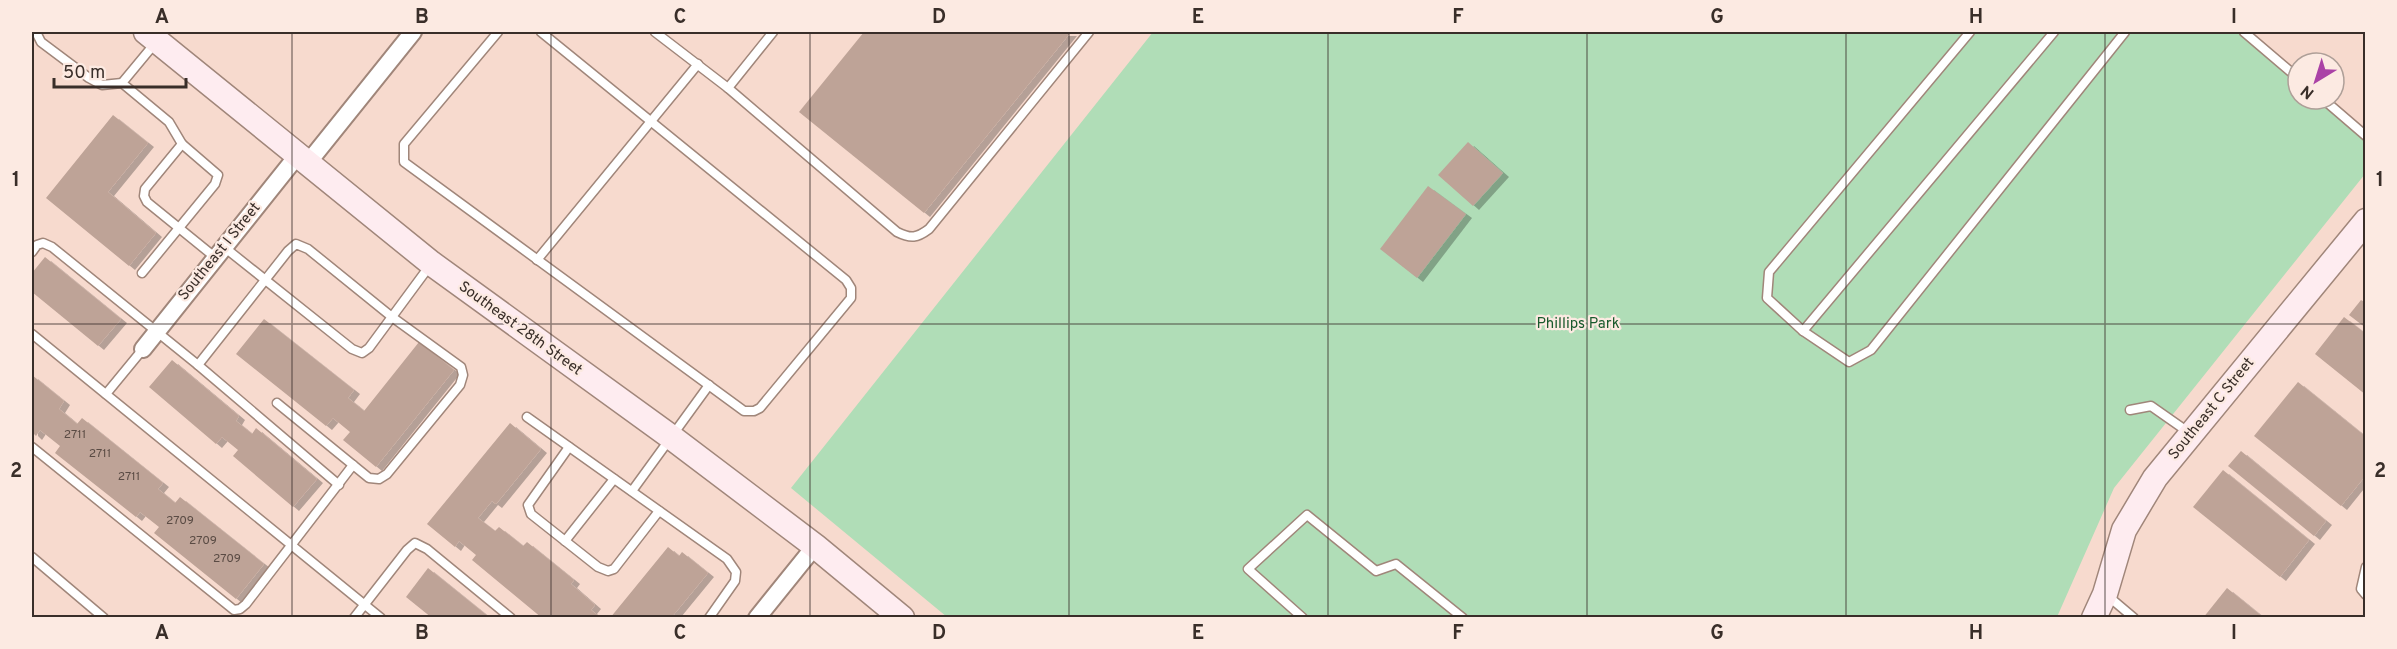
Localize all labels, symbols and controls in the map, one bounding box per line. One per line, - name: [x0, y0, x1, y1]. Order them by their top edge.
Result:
- text: A: [155, 5, 169, 31]
- text: B: [415, 5, 429, 31]
- text: C: [674, 5, 686, 31]
- text: D: [932, 5, 946, 31]
- text: E: [1192, 5, 1204, 31]
- text: F: [1452, 5, 1464, 31]
- text: G: [1710, 5, 1724, 31]
- text: H: [1969, 5, 1983, 31]
- text: I: [2231, 5, 2237, 31]
- scale bar: [54, 51, 186, 89]
- north arrow: [2286, 51, 2346, 111]
- text: 50 m: [63, 62, 105, 85]
- text: N: [2297, 80, 2319, 103]
- text: 1: [12, 168, 20, 194]
- text: 1: [2376, 168, 2384, 194]
- street label: Southeast I Street: [175, 199, 265, 305]
- street label: Southeast 28th Street: [454, 278, 586, 380]
- park label: Phillips Park: [1536, 315, 1620, 334]
- street label: Southeast C Street: [2165, 354, 2259, 464]
- house number: 2711: [64, 427, 86, 443]
- house number: 2711: [89, 446, 111, 462]
- text: 2: [10, 459, 22, 485]
- text: 2: [2374, 459, 2386, 485]
- house number: 2711: [118, 469, 140, 485]
- house number: 2709: [166, 513, 194, 529]
- house number: 2709: [189, 533, 217, 549]
- house number: 2709: [213, 551, 241, 567]
- text: A: [155, 621, 169, 647]
- text: B: [415, 621, 429, 647]
- text: C: [674, 621, 686, 647]
- text: D: [932, 621, 946, 647]
- text: E: [1192, 621, 1204, 647]
- text: F: [1452, 621, 1464, 647]
- text: G: [1710, 621, 1724, 647]
- text: H: [1969, 621, 1983, 647]
- text: I: [2231, 621, 2237, 647]

